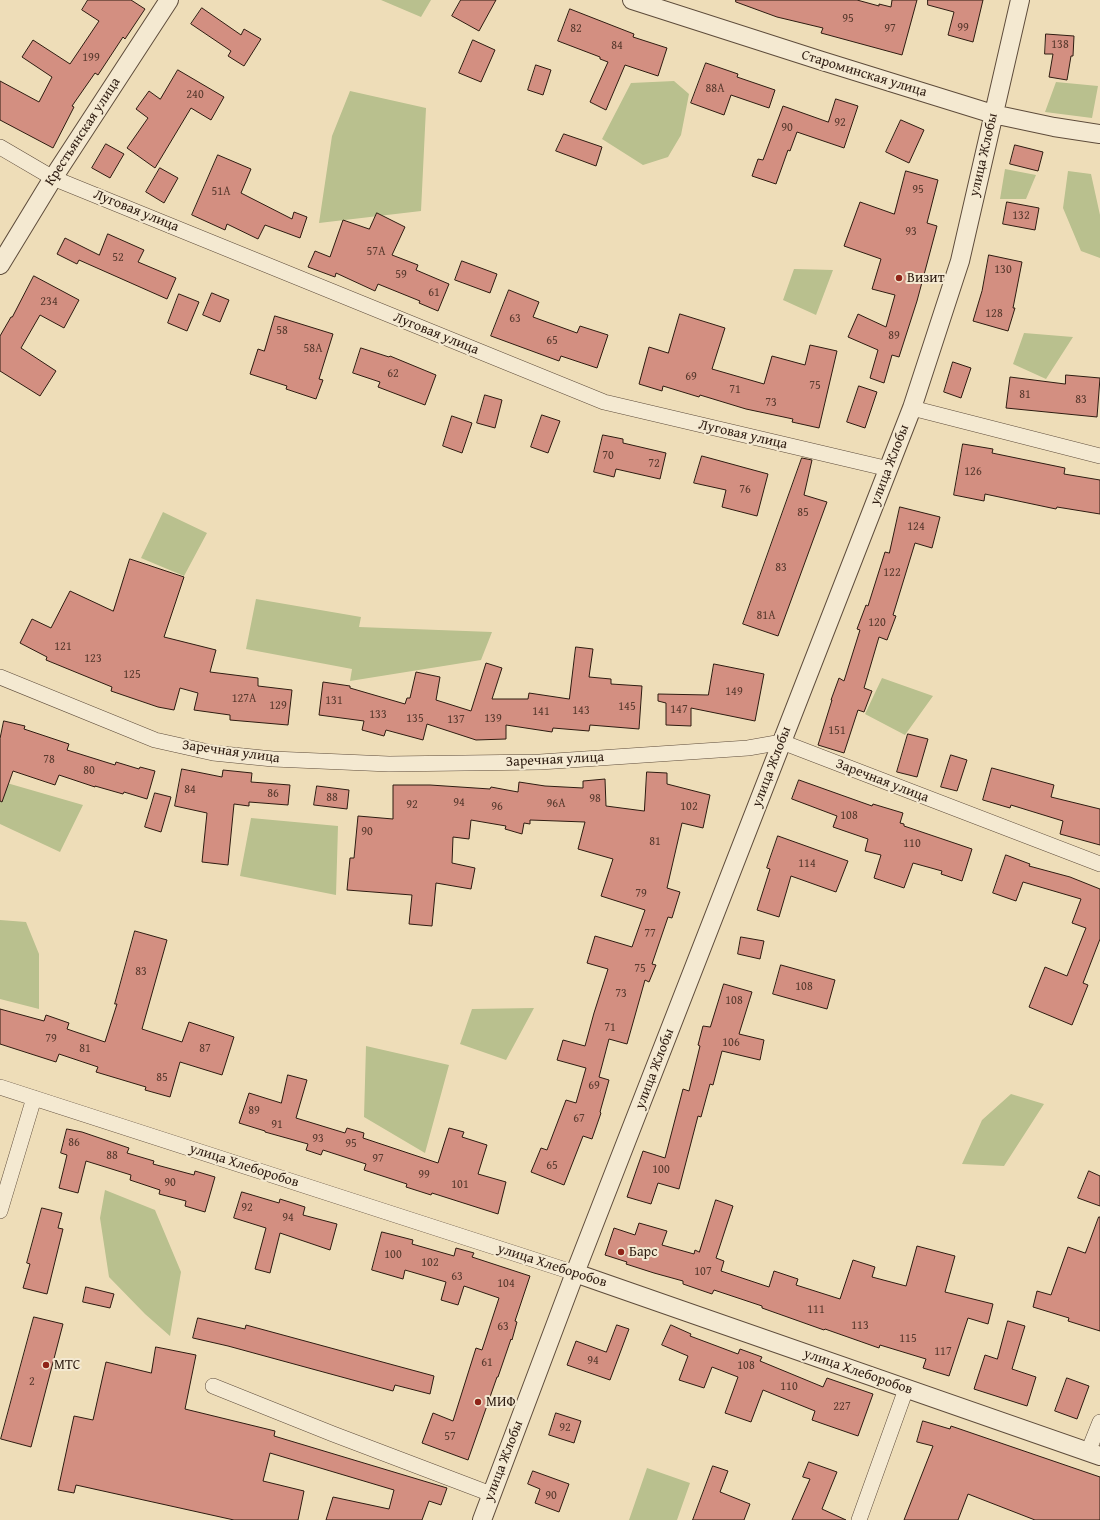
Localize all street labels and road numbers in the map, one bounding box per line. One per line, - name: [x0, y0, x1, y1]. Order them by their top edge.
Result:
- street label: Староминская улица: [799, 47, 929, 101]
- street label: Крестьянская улица: [42, 75, 124, 189]
- street label: улица Жлобы: [966, 112, 1002, 198]
- street label: Луговая улица: [91, 186, 181, 236]
- street label: Луговая улица: [391, 309, 481, 359]
- street label: Луговая улица: [697, 417, 789, 453]
- street label: улица Жлобы: [867, 422, 913, 508]
- street label: улица Жлобы: [749, 724, 795, 810]
- street label: Заречная улица: [181, 737, 281, 767]
- street label: Заречная улица: [505, 749, 605, 771]
- street label: Заречная улица: [833, 756, 931, 806]
- street label: улица Жлобы: [632, 1026, 678, 1112]
- street label: улица Хлеборобов: [187, 1140, 301, 1192]
- street label: улица Хлеборобов: [495, 1240, 609, 1292]
- street label: улица Хлеборобов: [801, 1346, 915, 1398]
- street label: улица Жлобы: [481, 1418, 527, 1504]

